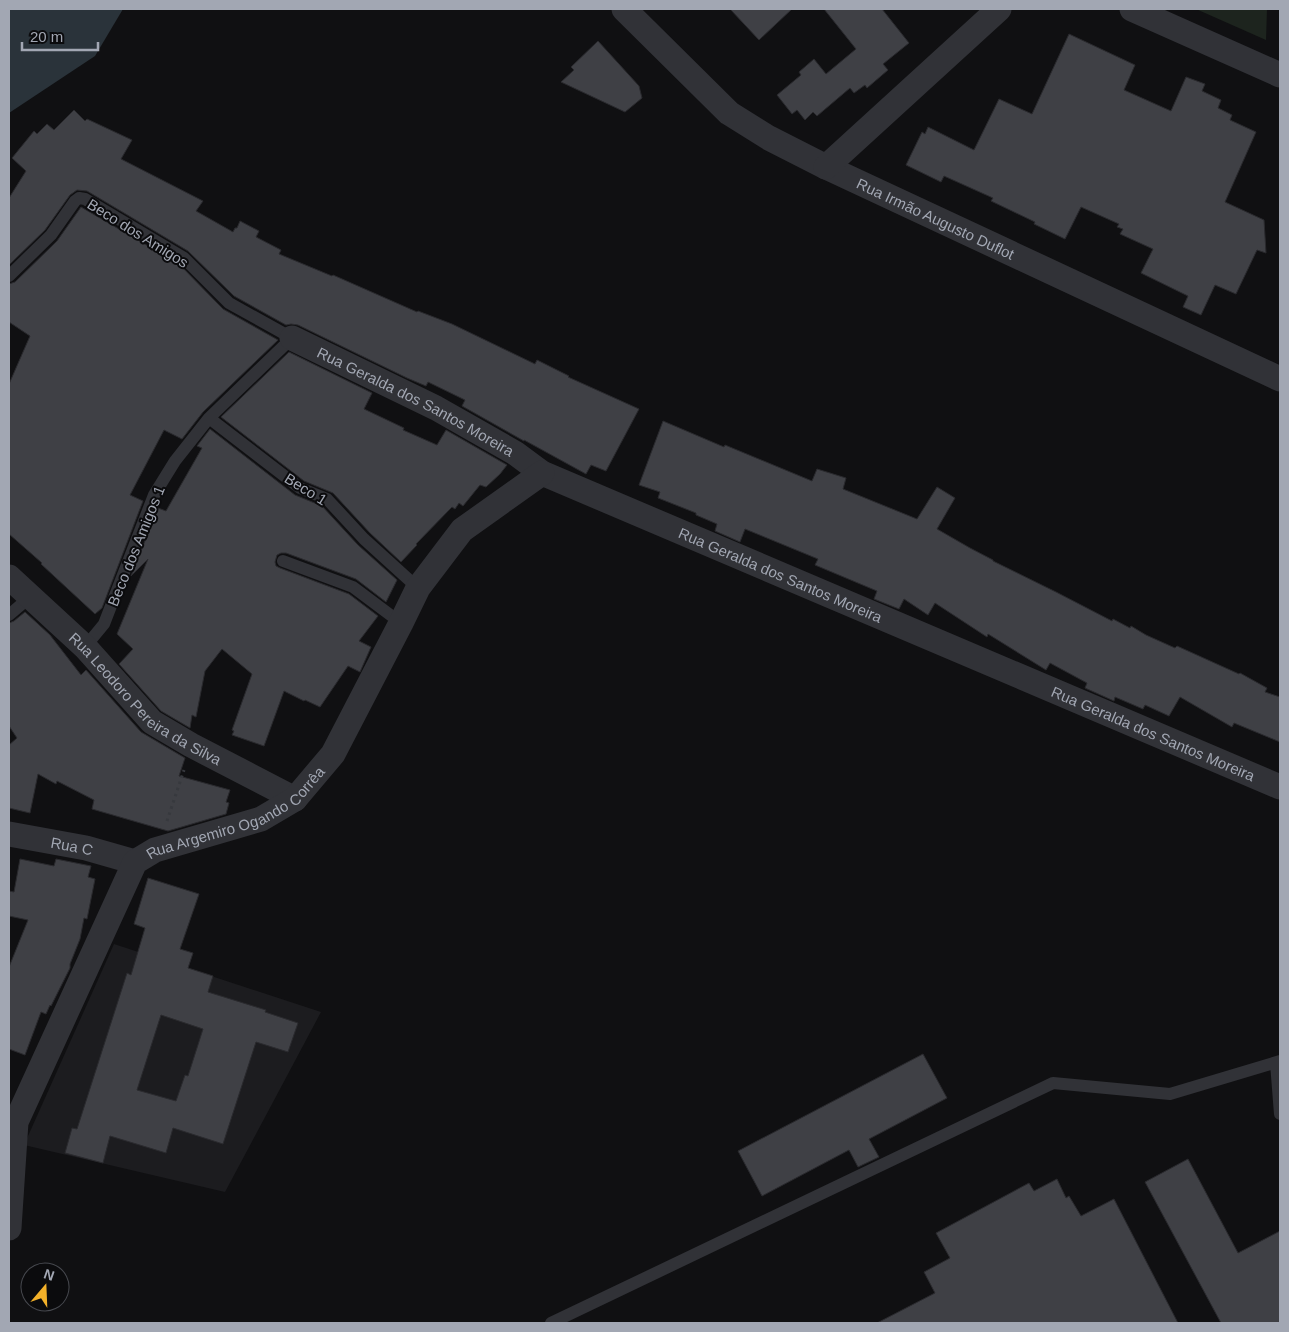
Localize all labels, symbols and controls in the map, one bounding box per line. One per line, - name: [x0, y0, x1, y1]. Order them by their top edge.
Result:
- scale bar: [22, 20, 99, 52]
- text: 20 m: [30, 28, 63, 45]
- street label: Rua Irmão Augusto Duflot: [854, 174, 1018, 263]
- street label: Beco dos Amigos: [84, 195, 192, 271]
- street label: Rua Geralda dos Santos Moreira: [315, 343, 518, 460]
- street label: Beco 1: [282, 469, 330, 509]
- street label: Beco dos Amigos 1: [104, 483, 168, 609]
- street label: Rua Geralda dos Santos Moreira: [676, 524, 886, 626]
- street label: Rua Leodoro Pereira da Silva: [66, 629, 225, 768]
- street label: Rua Geralda dos Santos Moreira: [1049, 682, 1258, 784]
- street label: Rua Argemiro Ogando Corrêa: [143, 762, 328, 862]
- street label: Rua C: [50, 833, 95, 858]
- north arrow: [20, 1262, 70, 1312]
- text: N: [42, 1265, 57, 1284]

